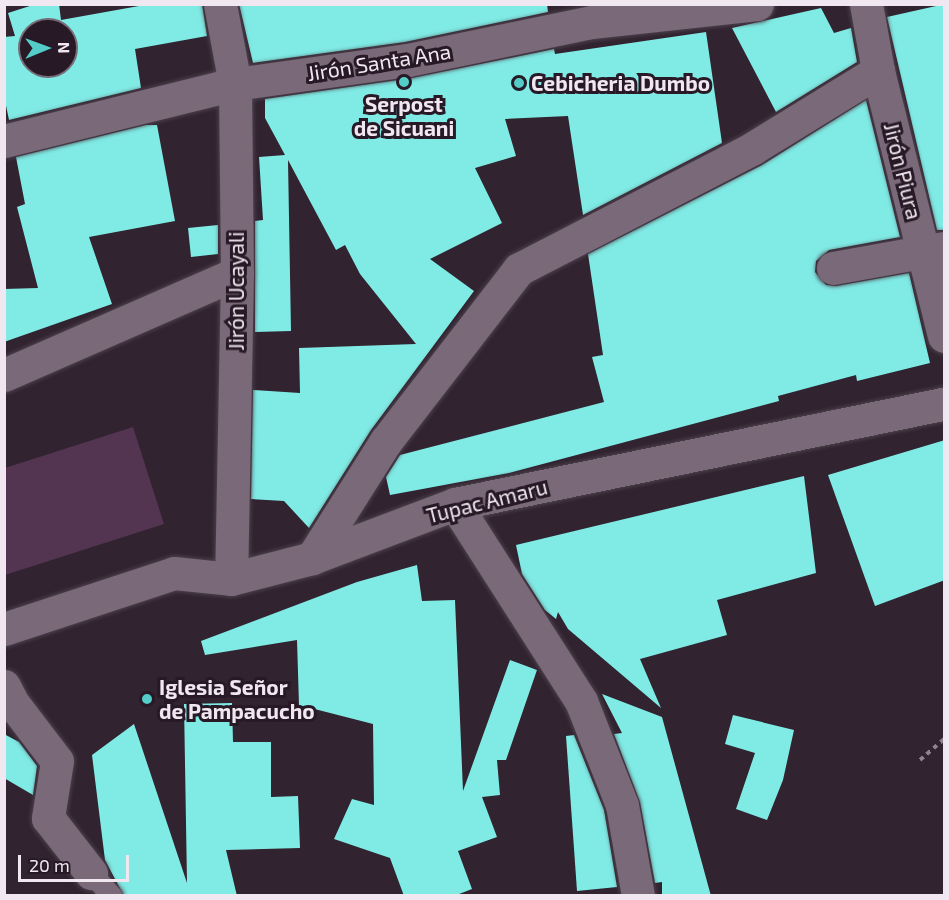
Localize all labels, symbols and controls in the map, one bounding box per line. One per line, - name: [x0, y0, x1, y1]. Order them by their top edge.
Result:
- north arrow: [18, 18, 78, 78]
- street label: Jirón Santa Ana: [305, 38, 453, 86]
- text: N: [55, 42, 74, 54]
- place label: Cebicheria Dumbo: [531, 70, 710, 96]
- marker: Serpost de Sicuani: [397, 75, 411, 89]
- marker: Cebicheria Dumbo: [512, 76, 526, 90]
- place label: Serpost de Sicuani: [354, 91, 454, 141]
- street label: Jirón Piura: [879, 120, 927, 222]
- street label: Jirón Ucayali: [223, 231, 249, 351]
- street label: Tupac Amaru: [424, 474, 550, 528]
- place label: Iglesia Señor de Pampacucho: [159, 674, 315, 724]
- marker: Iglesia Señor de Pampacucho: [140, 692, 154, 706]
- scale bar: [21, 843, 132, 881]
- text: 20 m: [29, 854, 70, 876]

